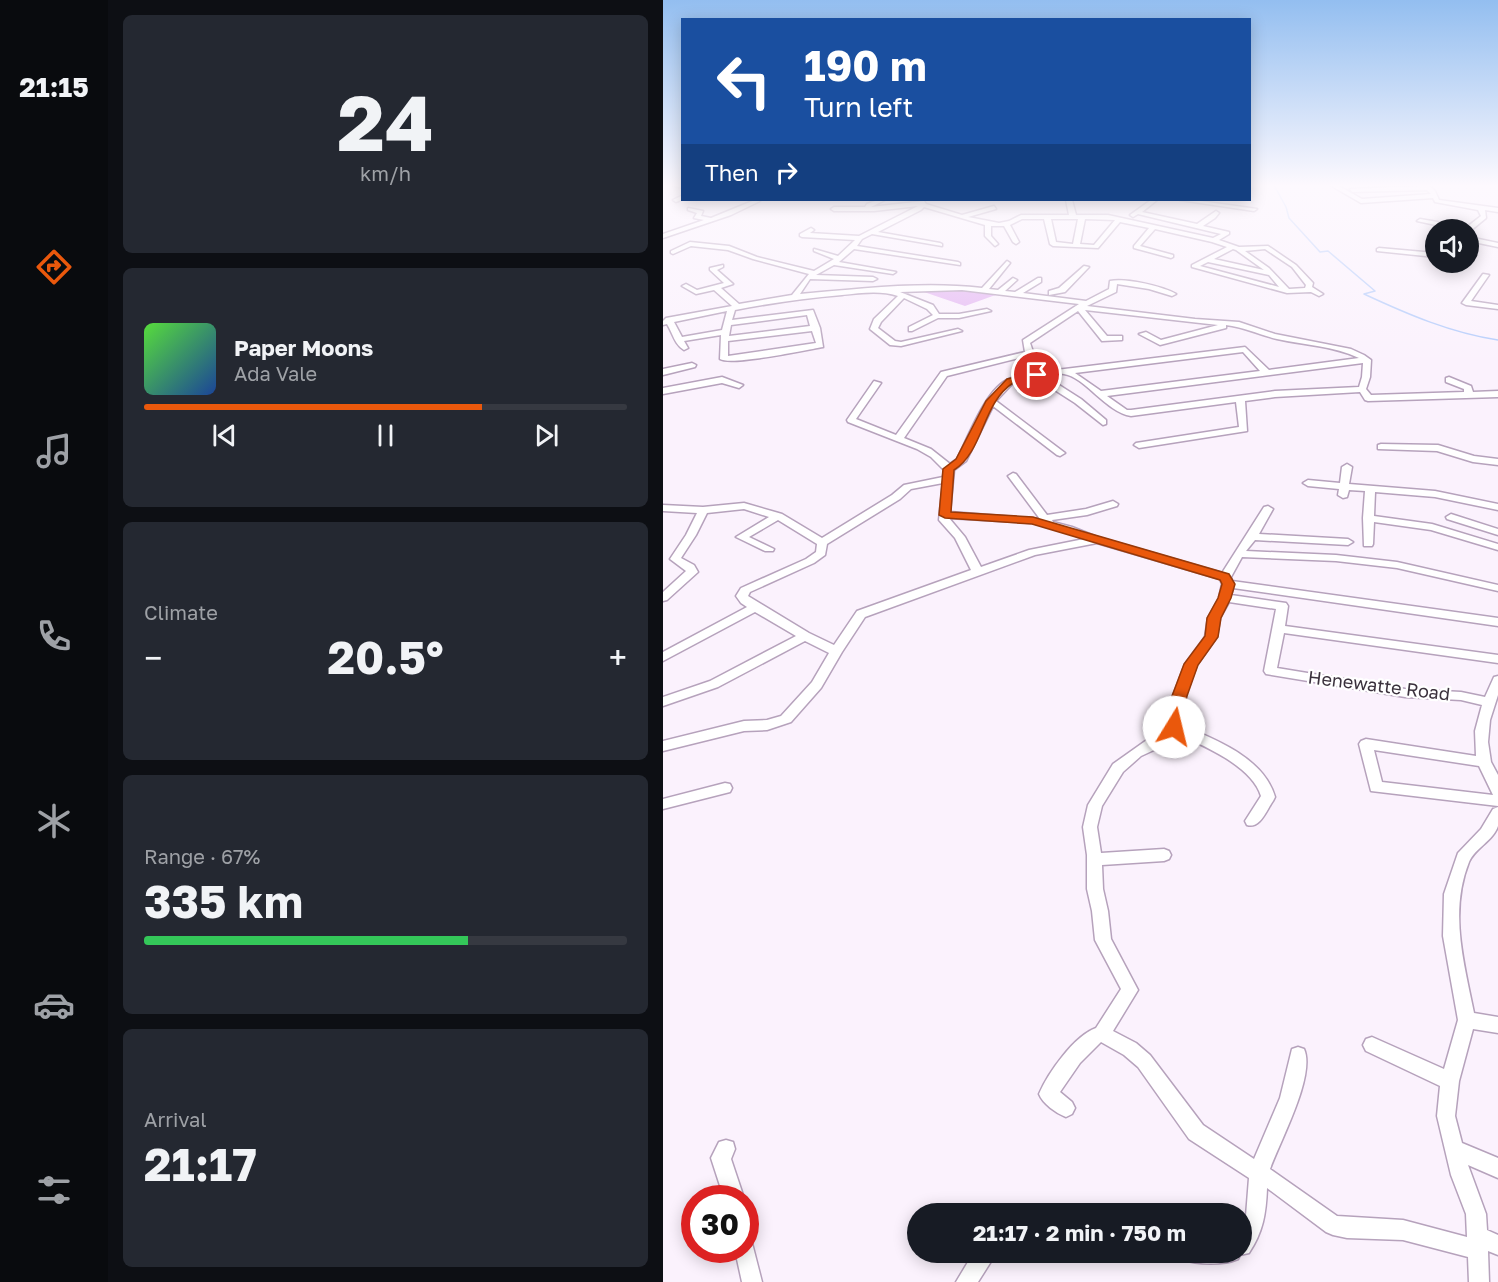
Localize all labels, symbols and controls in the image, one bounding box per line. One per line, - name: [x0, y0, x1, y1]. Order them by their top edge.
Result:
- text: 190 m: [804, 40, 927, 90]
- icon: left: [705, 42, 783, 120]
- text: 21:15: [19, 71, 89, 103]
- text: 24: [337, 75, 434, 168]
- text: Turn left: [804, 91, 913, 123]
- icon: right: [770, 156, 803, 189]
- text: Then: [705, 159, 758, 186]
- text: km/h: [360, 161, 411, 185]
- map controls: [1425, 219, 1479, 273]
- button: sound: [1425, 219, 1479, 273]
- icon: directions: [33, 246, 75, 288]
- text: Paper Moons: [234, 334, 373, 361]
- pin: [1011, 349, 1062, 400]
- icon: arrive: [1020, 358, 1053, 391]
- text: Ada Vale: [234, 361, 317, 385]
- icon: previous: [208, 419, 241, 452]
- icon: pause: [369, 419, 402, 452]
- icon: next: [530, 419, 563, 452]
- icon: music: [33, 430, 75, 472]
- text: Climate: [144, 600, 218, 624]
- icon: phone: [33, 615, 75, 657]
- text: 20.5°: [327, 630, 444, 684]
- text: −: [144, 638, 162, 677]
- text: +: [609, 638, 627, 677]
- street label: Henewatte Road: [1307, 665, 1451, 705]
- position arrow: [1142, 695, 1206, 759]
- icon: climate: [33, 800, 75, 842]
- text: Range · 67%: [144, 844, 260, 868]
- text: 335 km: [144, 874, 303, 928]
- icon: car: [33, 984, 75, 1026]
- text: Arrival: [144, 1107, 207, 1131]
- text: 21:17: [144, 1137, 257, 1191]
- icon: filters: [33, 1169, 75, 1211]
- speed limit sign: 30: [681, 1185, 759, 1263]
- text: 21:17 · 2 min · 750 m: [973, 1219, 1186, 1246]

